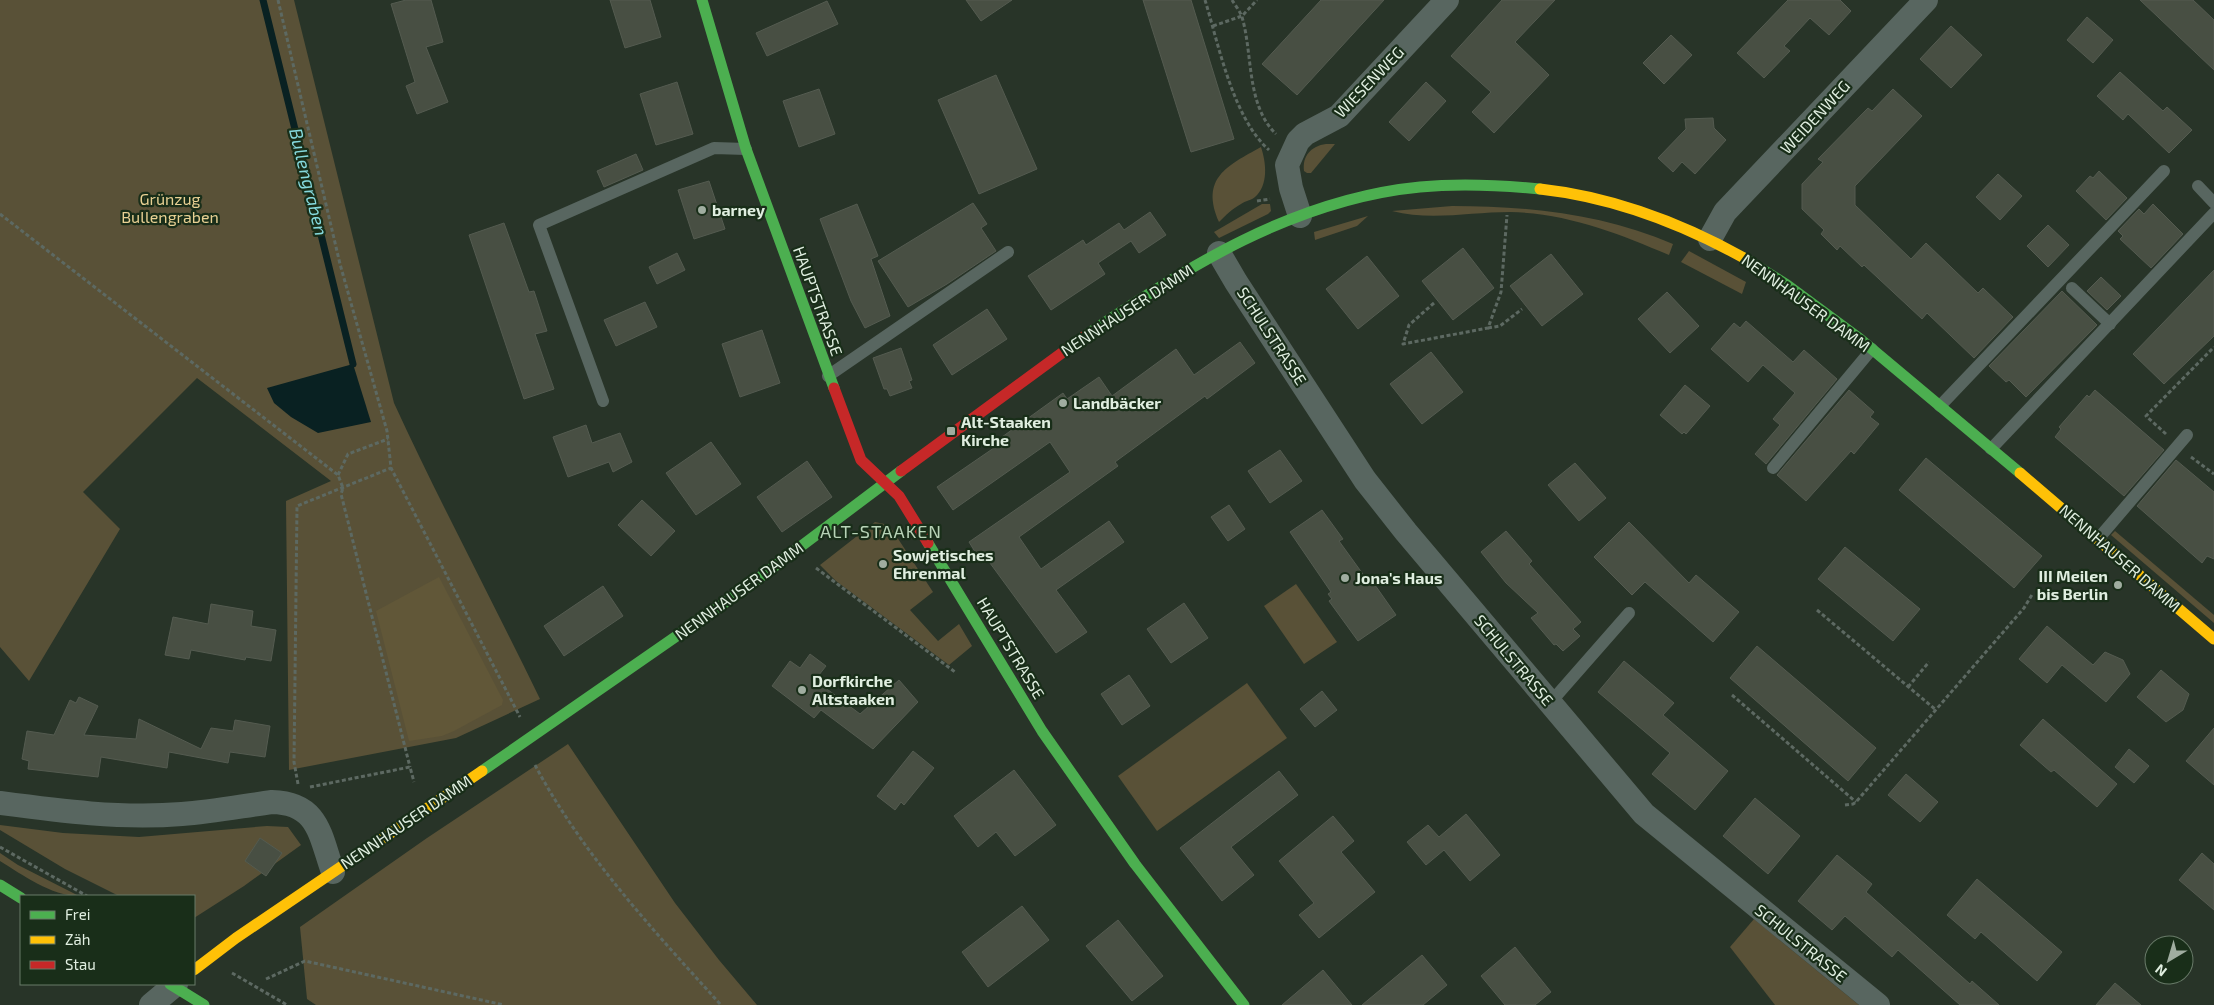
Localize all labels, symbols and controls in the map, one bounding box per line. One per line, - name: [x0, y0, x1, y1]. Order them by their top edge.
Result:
- street label: WIESENWEG: [1330, 42, 1407, 121]
- street label: WEIDENWEG: [1776, 76, 1853, 157]
- water label: Bullengraben: [285, 126, 333, 238]
- park label: Grünzug Bullengraben: [121, 189, 219, 226]
- place label: barney: [712, 200, 765, 220]
- marker: barney: [696, 204, 708, 216]
- street label: HAUPTSTRASSE: [790, 244, 847, 358]
- street label: NENNHAUSER DAMM: [1738, 250, 1874, 356]
- street label: NENNHAUSER DAMM: [1057, 260, 1196, 359]
- street label: SCHULSTRASSE: [1234, 283, 1311, 388]
- place label: Landbäcker: [1073, 393, 1161, 412]
- marker: Landbäcker: [1057, 397, 1069, 409]
- place label: Alt-Staaken Kirche: [961, 412, 1051, 449]
- marker: Alt-Staaken Kirche: [945, 425, 957, 437]
- street label: NENNHAUSER DAMM: [2056, 500, 2185, 615]
- district label: ALT-STAAKEN: [820, 520, 942, 542]
- street label: NENNHAUSER DAMM: [671, 538, 807, 644]
- place label: Sowjetisches Ehrenmal: [893, 545, 994, 582]
- marker: Sowjetisches Ehrenmal: [877, 558, 889, 570]
- place label: III Meilen bis Berlin: [2037, 566, 2108, 603]
- place label: Jona's Haus: [1355, 568, 1442, 587]
- marker: Jona's Haus: [1339, 572, 1351, 584]
- marker: III Meilen bis Berlin: [2112, 579, 2124, 591]
- street label: HAUPTSTRASSE: [974, 594, 1049, 702]
- street label: SCHULSTRASSE: [1471, 610, 1558, 709]
- place label: Dorfkirche Altstaaken: [812, 671, 895, 708]
- marker: Dorfkirche Altstaaken: [796, 684, 808, 696]
- street label: NENNHAUSER DAMM: [337, 771, 475, 873]
- legend: [20, 895, 195, 985]
- street label: SCHULSTRASSE: [1752, 900, 1851, 985]
- text: Frei: [65, 905, 90, 923]
- text: Zäh: [65, 930, 90, 948]
- north arrow: [2144, 935, 2194, 985]
- text: Stau: [65, 955, 96, 973]
- text: N: [2151, 961, 2170, 980]

